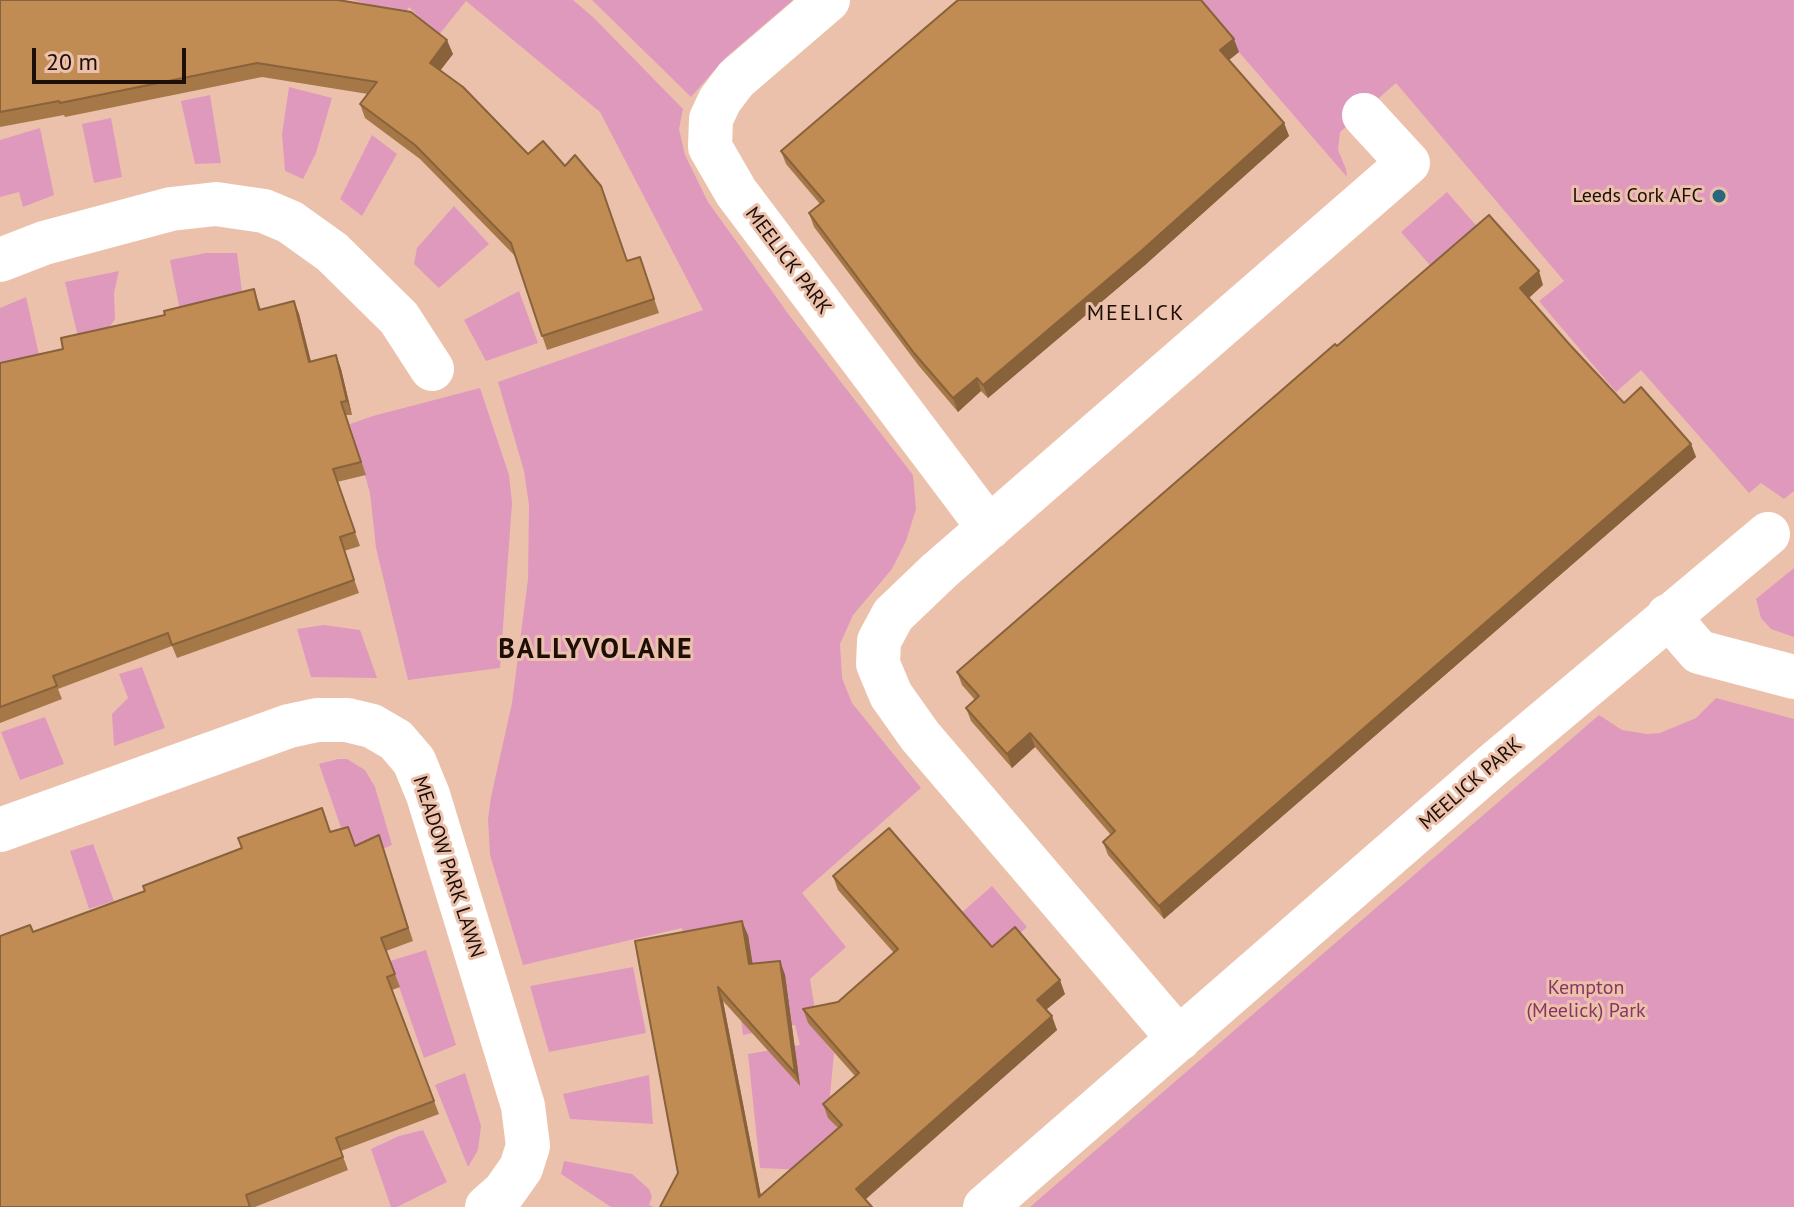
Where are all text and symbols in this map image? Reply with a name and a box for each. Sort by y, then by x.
scale bar [36,32,190,82]
text: 20 m [46,46,98,77]
place label: Leeds Cork AFC [1573,184,1703,208]
marker: Leeds Cork AFC [1710,187,1728,205]
street label: MEELICK PARK [740,203,836,319]
district label: MEELICK [1087,301,1185,327]
district label: BALLYVOLANE [498,633,694,667]
street label: MEELICK PARK [1415,733,1527,835]
street label: MEADOW PARK LAWN [407,773,489,961]
park label: Kempton (Meelick) Park [1526,976,1646,1023]

